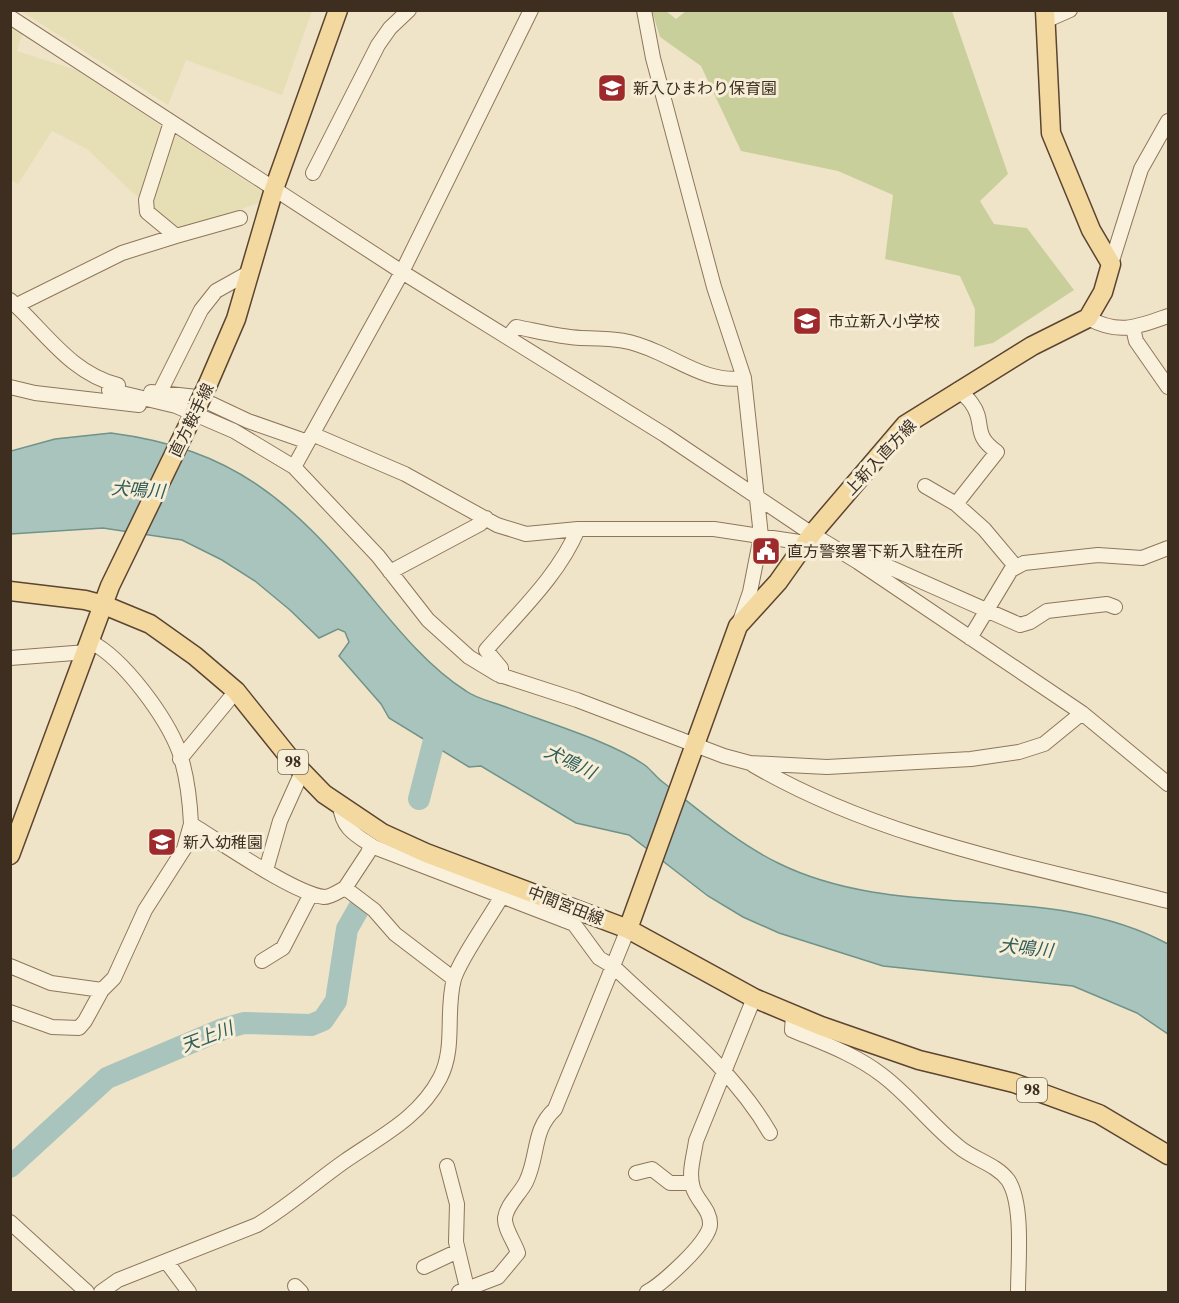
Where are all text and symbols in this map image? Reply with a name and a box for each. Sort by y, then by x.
school or university icon: 新入ひまわり保育園 [596,72,628,104]
place label: 新入ひまわり保育園 [633,77,777,99]
school or university icon: 市立新入小学校 [791,305,823,337]
place label: 市立新入小学校 [828,310,940,332]
street label: 直方鞍手線 [164,379,218,461]
street label: 上新入直方線 [839,414,921,500]
water label: 犬鳴川 [110,475,168,504]
public building icon: 直方警察署下新入駐在所 [750,535,782,567]
place label: 直方警察署下新入駐在所 [787,540,963,562]
water label: 犬鳴川 [540,738,602,785]
road number: 98 [278,750,308,774]
school or university icon: 新入幼稚園 [146,826,178,858]
place label: 新入幼稚園 [183,831,263,853]
street label: 中間宮田線 [525,880,607,930]
water label: 犬鳴川 [998,932,1056,963]
water label: 天上川 [177,1014,238,1058]
road number: 98 [1017,1078,1047,1102]

